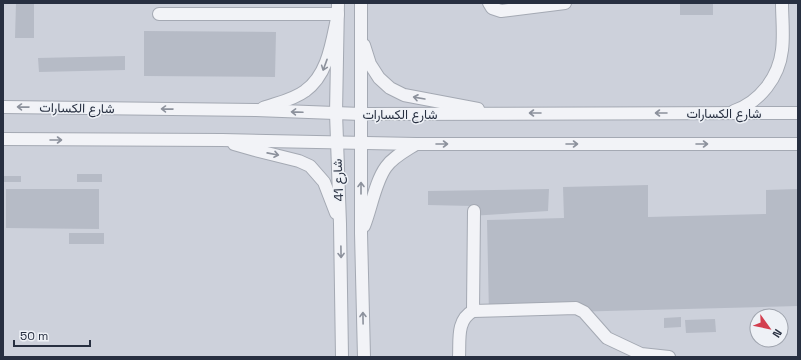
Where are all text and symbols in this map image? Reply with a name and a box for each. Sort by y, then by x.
one-way arrow [320,59,328,71]
one-way arrow [413,93,426,101]
street label: شارع الكسارات [39,99,115,118]
one-way arrow [17,103,30,111]
one-way arrow [161,105,174,113]
street label: شارع الكسارات [686,105,762,123]
street label: شارع الكسارات [362,106,438,124]
one-way arrow [291,108,304,116]
one-way arrow [529,109,542,117]
one-way arrow [655,109,668,117]
one-way arrow [49,136,62,144]
one-way arrow [435,140,448,148]
one-way arrow [565,140,578,148]
one-way arrow [695,140,708,148]
one-way arrow [266,150,279,158]
street label: شارع 41 [329,158,348,202]
one-way arrow [357,182,365,195]
one-way arrow [337,245,344,258]
north arrow [749,308,789,348]
one-way arrow [359,312,367,325]
scale bar [14,322,90,348]
text: N [770,327,785,340]
text: 50 m [20,328,48,344]

